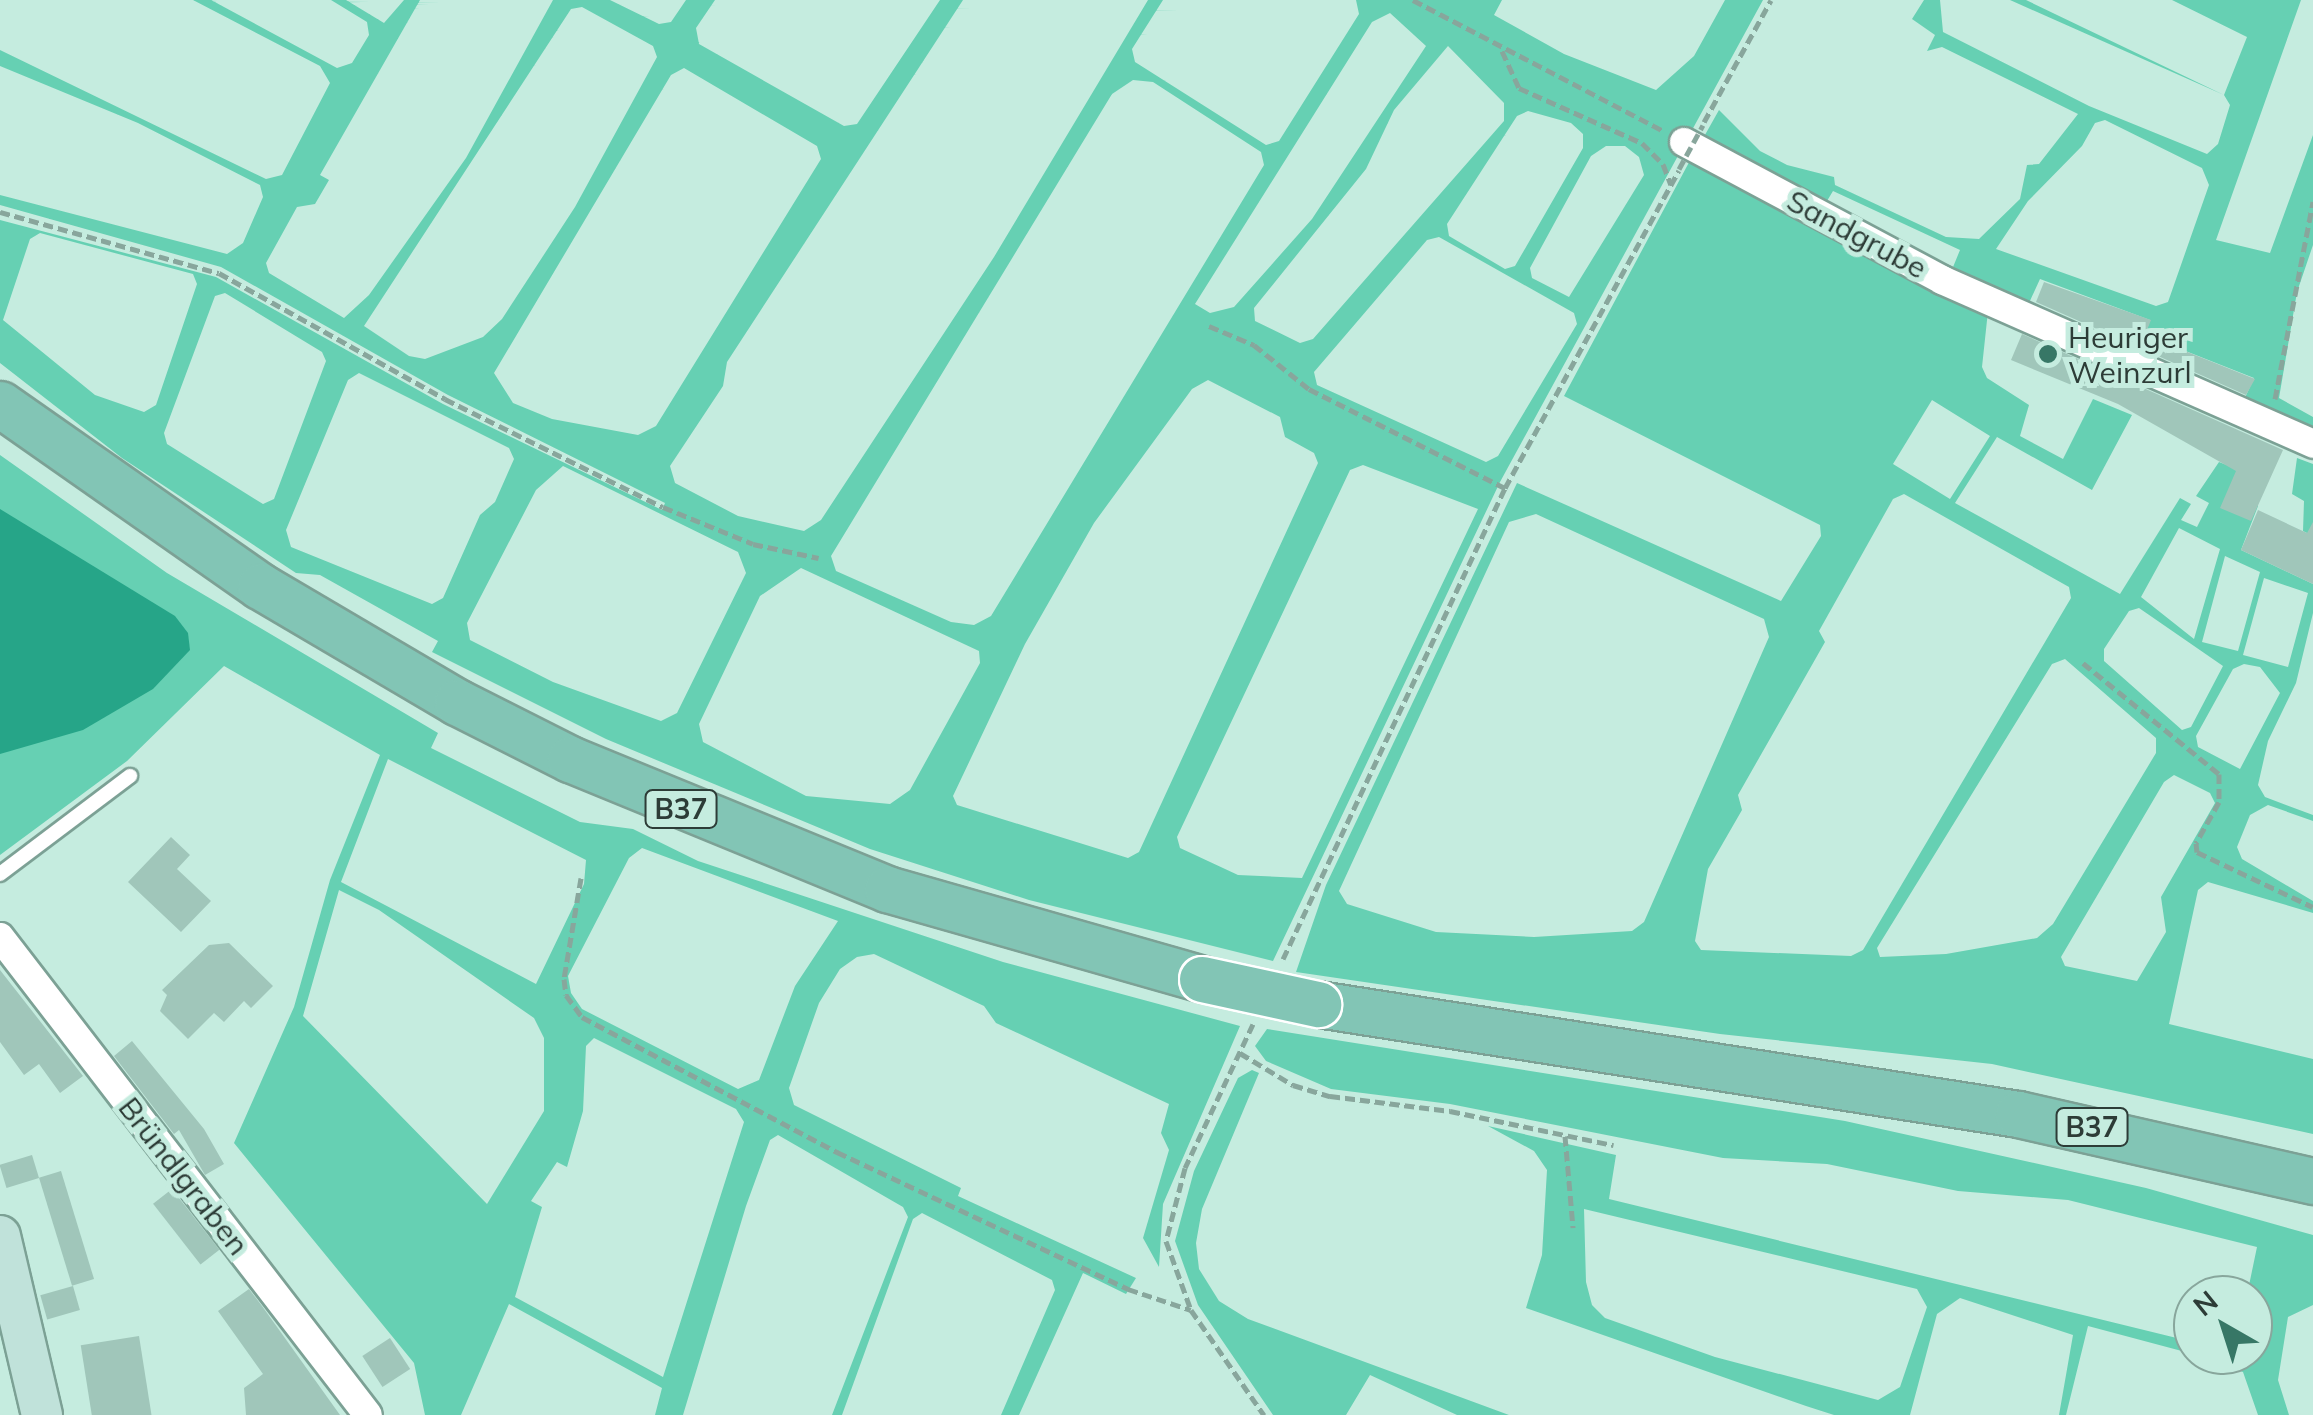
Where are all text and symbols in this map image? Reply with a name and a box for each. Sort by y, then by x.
street label: Sandgrube [1781,182,1933,286]
place label: Heuriger Weinzurl [2068,319,2192,390]
marker: Heuriger Weinzurl [2037,343,2059,365]
road number: B37 [644,786,718,832]
street label: Bründlgraben [111,1090,257,1262]
road number: B37 [2054,1104,2130,1150]
north arrow [2173,1275,2273,1375]
text: N [2186,1283,2224,1323]

